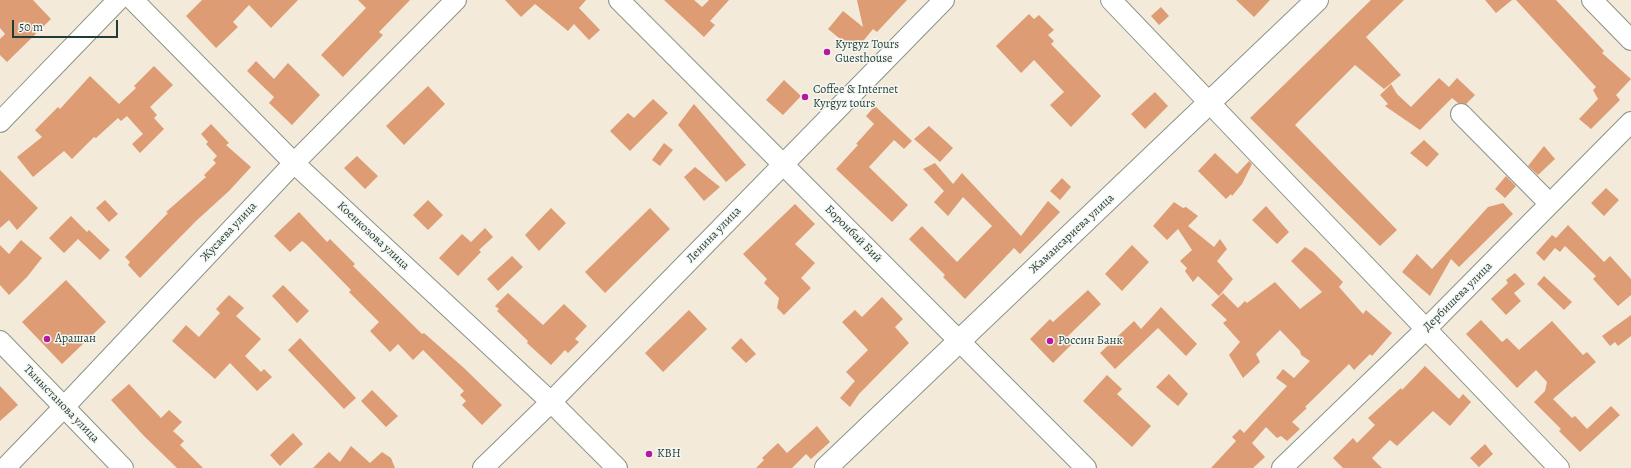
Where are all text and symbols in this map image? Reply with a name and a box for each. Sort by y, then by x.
scale bar [14,12,120,38]
text: 50 m [19,19,43,35]
place label: Kyrgyz Tours Guesthouse [835,38,899,66]
marker: Kyrgyz Tours Guesthouse [822,47,832,57]
place label: Coffee & Internet Kyrgyz tours [813,83,898,111]
marker: Coffee & Internet Kyrgyz tours [800,92,810,102]
street label: Жамансариева улица [1027,191,1117,277]
street label: Жусаева улица [198,199,260,265]
street label: Коенкозова улица [334,199,412,273]
street label: Боронбай Бий [821,202,885,266]
street label: Ленина улица [684,204,744,266]
street label: Дербишева улица [1420,259,1496,335]
place label: Арашан [55,332,96,346]
marker: Арашан [42,334,52,344]
place label: Россин Банк [1058,334,1123,348]
marker: Россин Банк [1045,336,1055,346]
street label: Тыныстанова улица [20,362,102,446]
place label: KBH [657,447,681,461]
marker: KBH [644,449,654,459]

